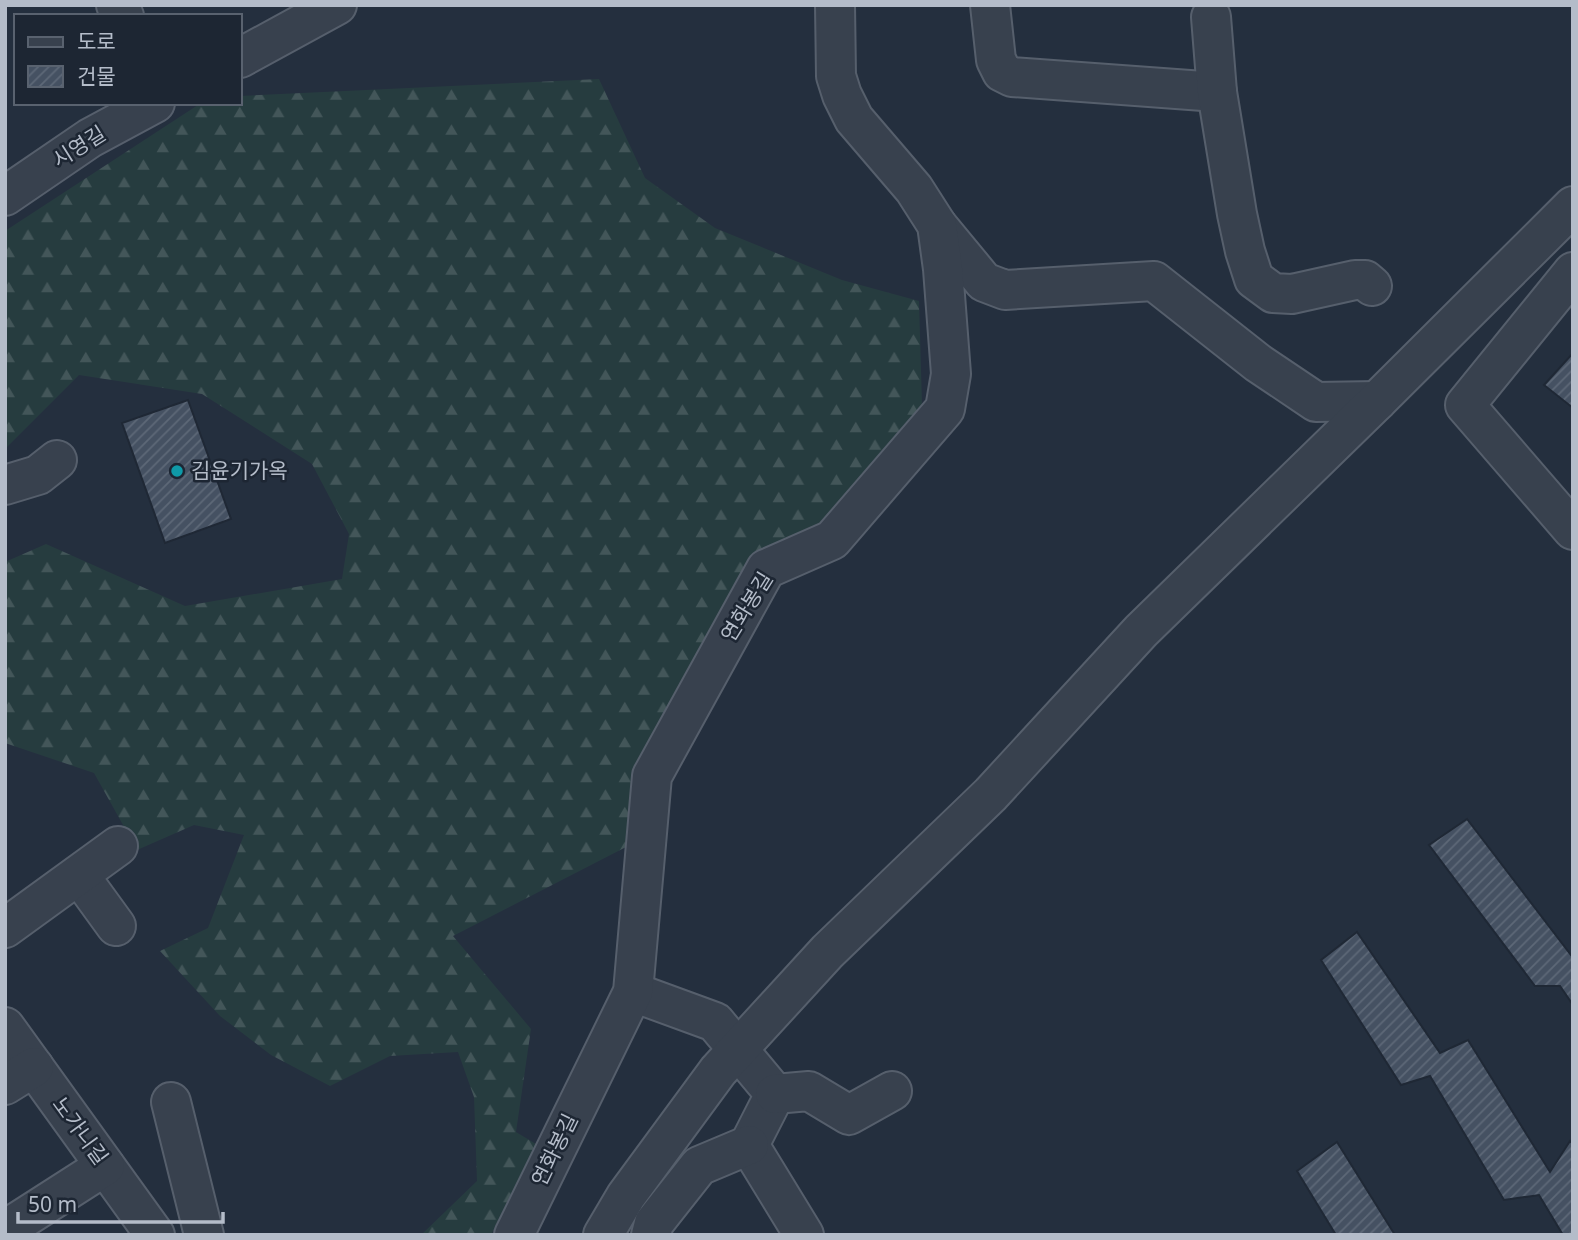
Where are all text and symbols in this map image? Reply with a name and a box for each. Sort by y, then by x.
legend [14,14,242,105]
text: 도로 [77,27,116,55]
text: 건물 [77,62,116,90]
street label: 시영길 [46,119,110,173]
place label: 김윤기가옥 [191,456,288,484]
marker: 김윤기가옥 [169,463,185,479]
street label: 연화봉길 [714,566,779,647]
street label: 노가니길 [47,1091,115,1170]
street label: 연화봉길 [525,1109,584,1190]
scale bar [18,1180,222,1224]
text: 50 m [28,1190,77,1218]

